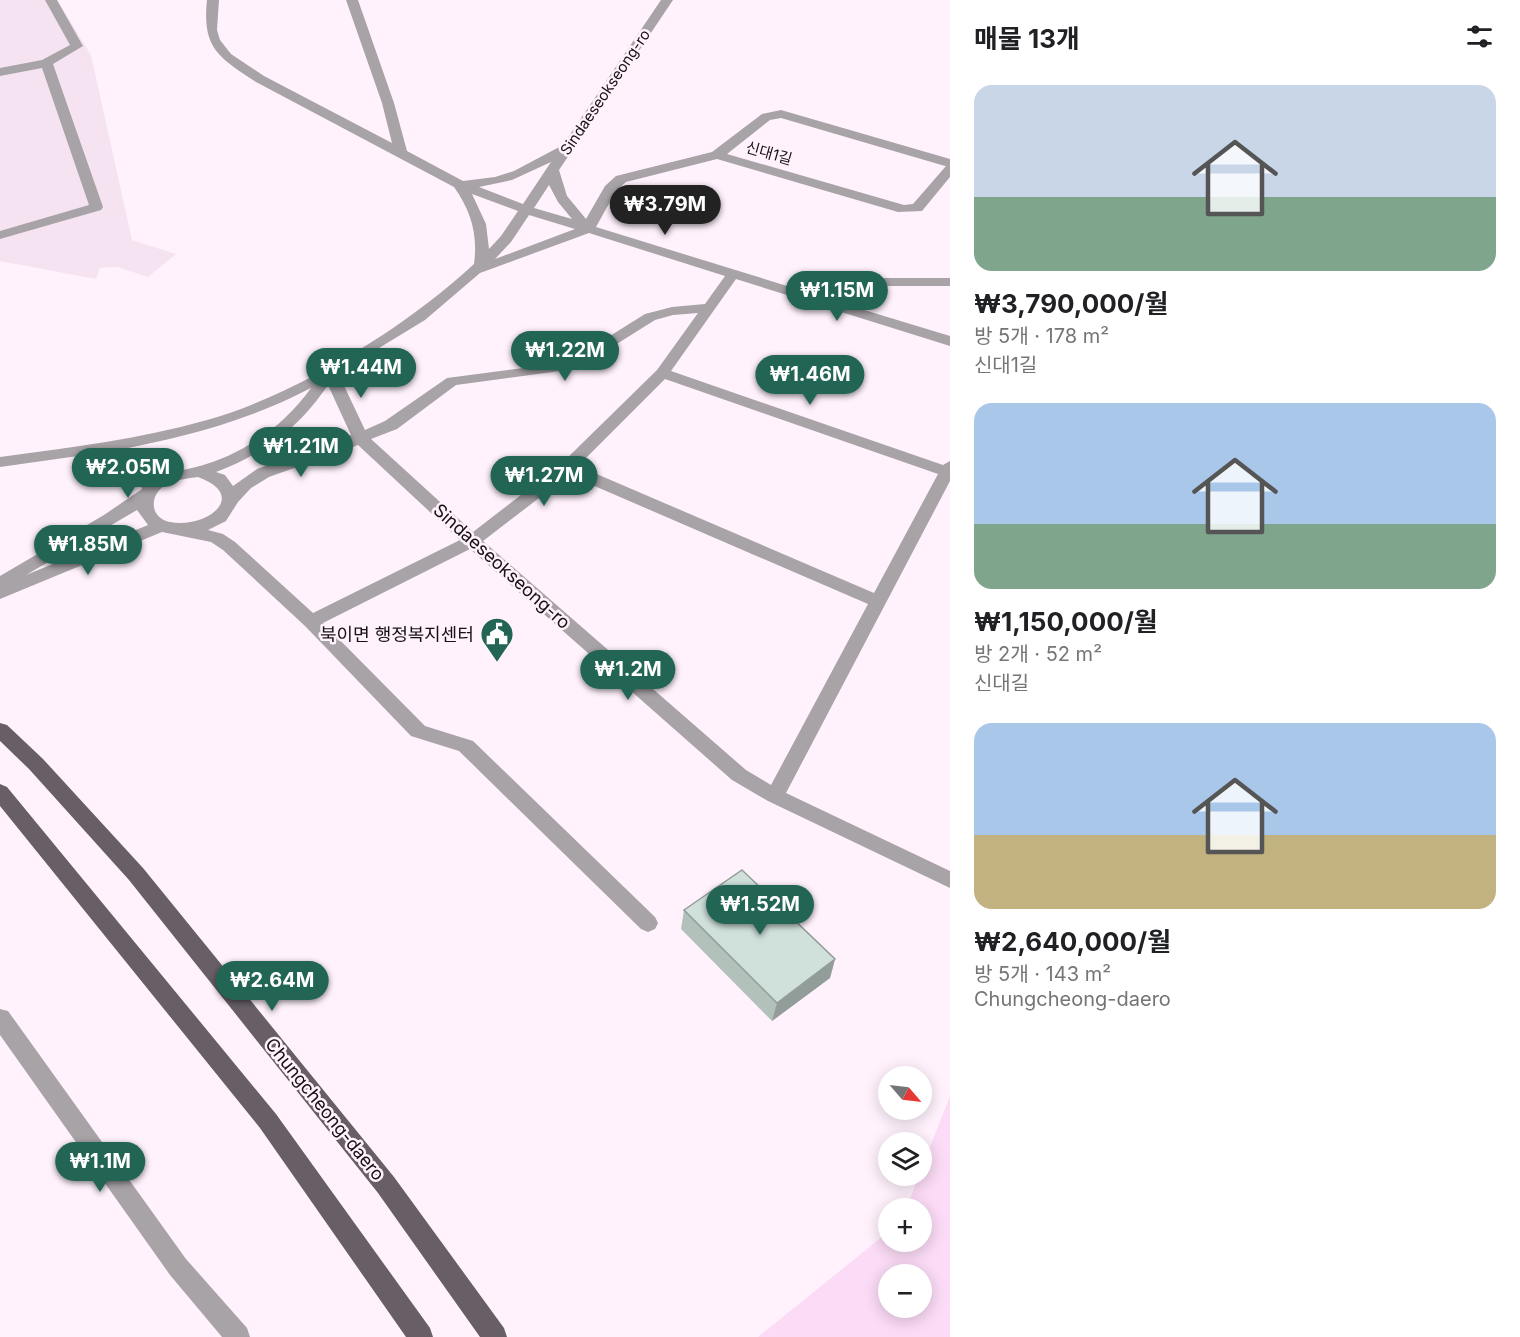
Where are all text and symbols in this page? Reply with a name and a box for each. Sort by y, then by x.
icon: filters [1463,20,1496,53]
text: 매물 13개 [974,23,1080,54]
street label: Sindaeseokseong-ro [556,26,654,158]
icon: home [1181,124,1289,232]
street label: 신대1길 [744,137,794,169]
pin: ₩3.79M [616,185,714,236]
text: ₩3.79M [624,192,706,216]
pin: ₩1.15M [788,271,886,322]
text: ₩1.15M [800,278,874,302]
text: ₩3,790,000/월 [974,288,1168,319]
text: 방 5개 · 178 m² [974,324,1109,348]
pin: ₩1.22M [516,331,614,382]
text: ₩1.22M [525,338,605,362]
pin: ₩1.44M [312,348,410,399]
text: 신대1길 [974,353,1037,377]
text: ₩1.44M [320,355,402,379]
pin: ₩1.46M [761,355,859,406]
text: ₩1.46M [769,362,851,386]
pin: ₩1.21M [252,427,350,478]
text: ₩1.21M [263,434,339,458]
icon: home [1181,442,1289,550]
pin: ₩2.05M [79,448,177,499]
text: ₩2.05M [86,455,170,479]
pin: ₩1.27M [495,456,593,507]
text: ₩1.27M [505,463,583,487]
street label: Sindaeseokseong-ro [429,499,575,633]
pin: ₩1.85M [39,525,137,576]
text: ₩1.85M [48,532,128,556]
text: ₩1,150,000/월 [974,606,1158,637]
public building icon: 북이면 행정복지센터 [479,616,515,663]
place label: 북이면 행정복지센터 [320,624,474,645]
text: 방 2개 · 52 m² [974,642,1102,666]
pin: ₩1.2M [586,650,670,701]
text: ₩1.2M [594,657,662,681]
text: 신대길 [974,671,1029,695]
icon: home [1181,762,1289,870]
pin: ₩1.52M [711,885,809,936]
text: ₩1.52M [720,892,800,916]
text: ₩2,640,000/월 [974,926,1171,957]
pin: ₩2.64M [223,961,321,1012]
text: 방 5개 · 143 m² [974,962,1111,986]
text: ₩2.64M [230,968,314,992]
text: Chungcheong-daero [974,987,1171,1011]
street label: Chungcheong-daero [261,1034,389,1184]
north arrow [878,1066,932,1120]
map controls [878,1066,932,1318]
button: layers [878,1132,932,1186]
pin: ₩1.1M [58,1142,142,1193]
text: ₩1.1M [69,1149,131,1173]
button: + [878,1198,932,1252]
button: − [878,1264,932,1318]

